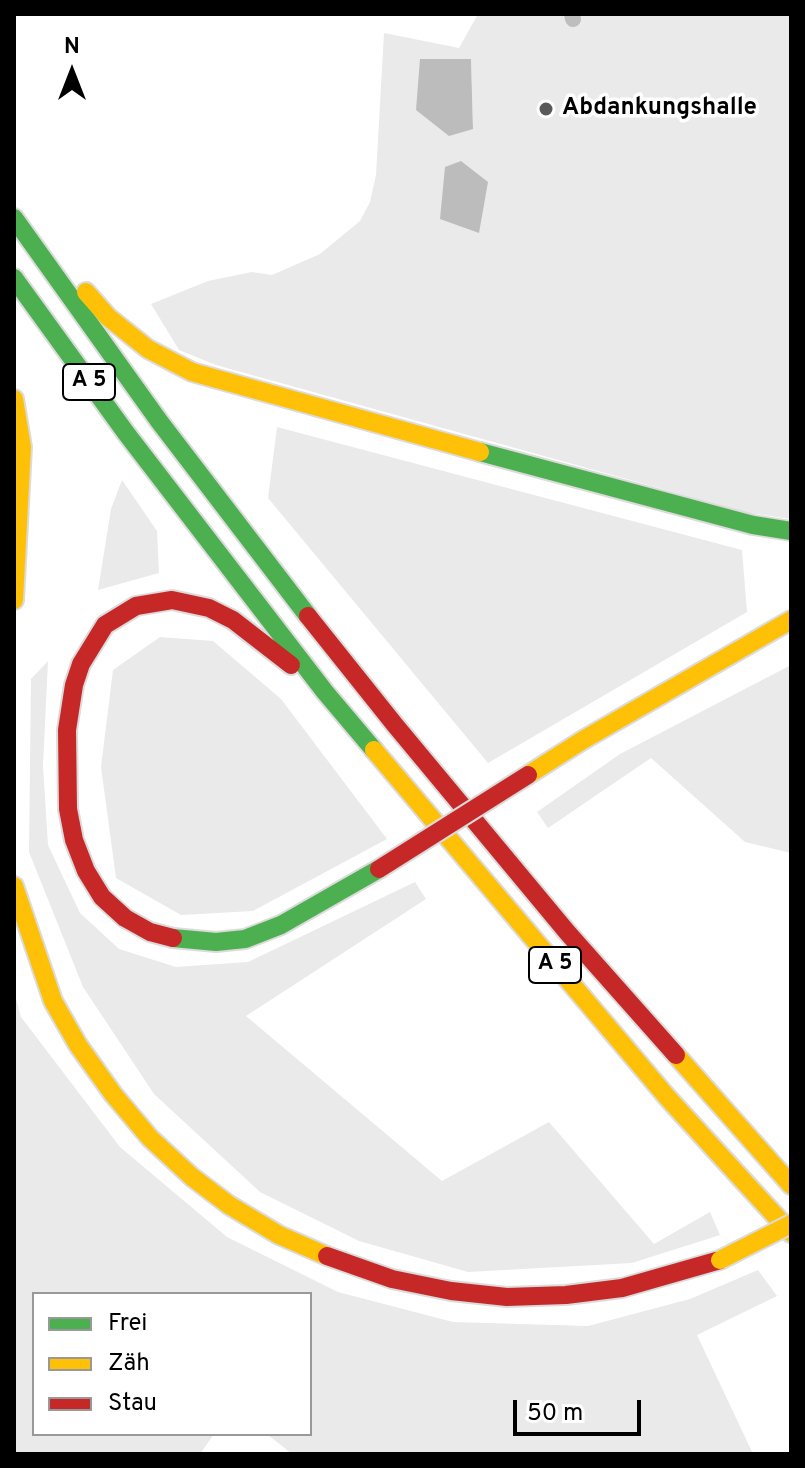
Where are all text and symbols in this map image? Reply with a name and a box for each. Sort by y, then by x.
north arrow [32,32,112,112]
text: N [64,34,80,61]
place label: Abdankungshalle [562,95,757,123]
marker: Abdankungshalle [537,100,555,118]
road number: A 5 [63,364,115,400]
road number: A 5 [529,947,581,983]
legend [32,1292,312,1436]
text: Frei [108,1309,147,1339]
text: Zäh [108,1349,150,1379]
scale bar [517,1384,645,1434]
text: Stau [108,1389,157,1419]
text: 50 m [527,1399,583,1429]

